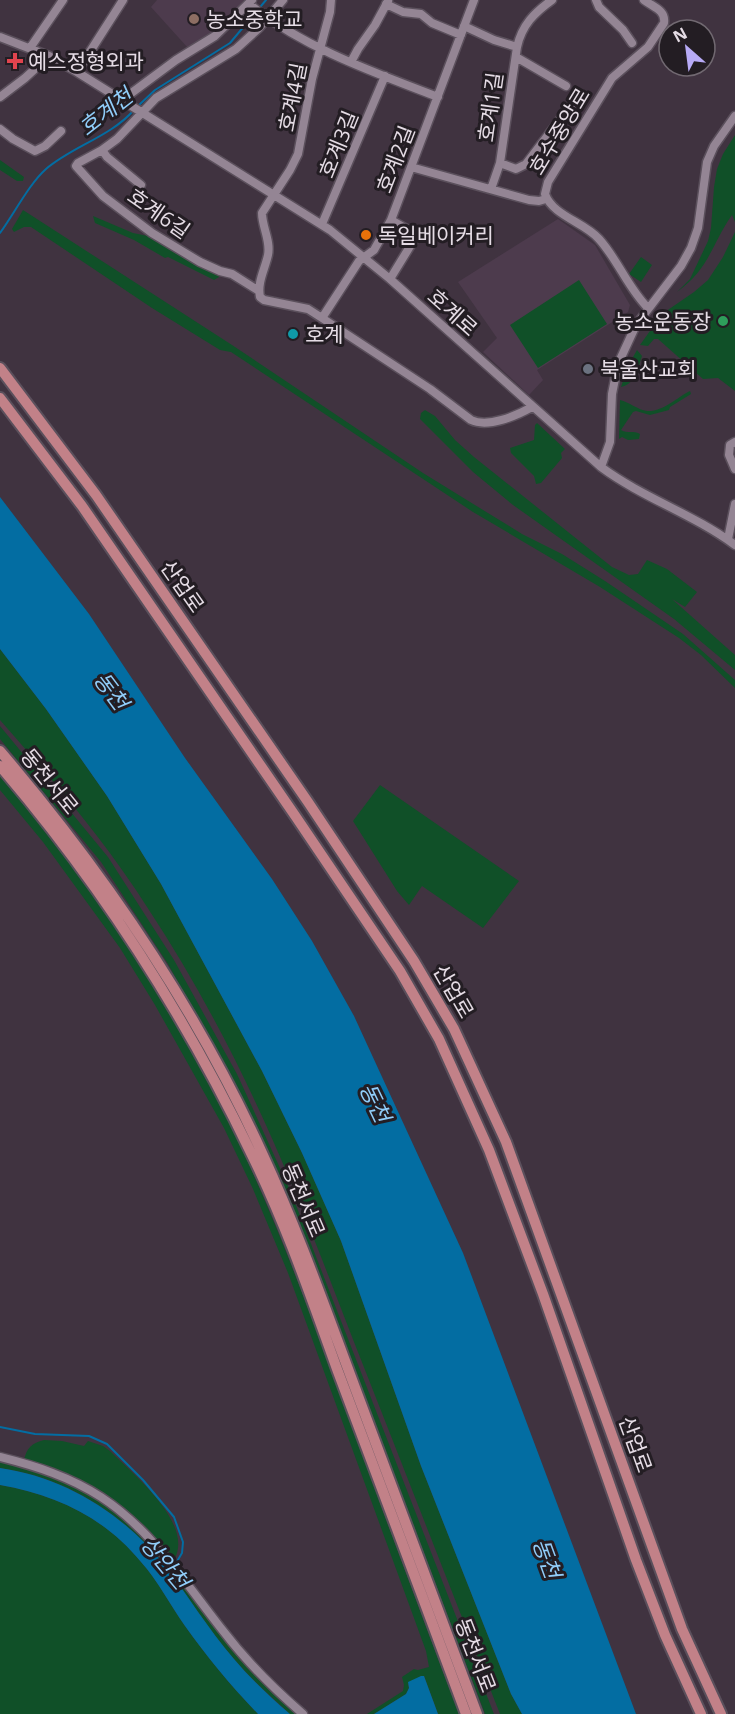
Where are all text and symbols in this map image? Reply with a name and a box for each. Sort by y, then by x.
place label: 농소중학교 [206,5,303,33]
marker: 농소중학교 [187,12,201,26]
north arrow [657,18,717,78]
text: N [669,22,691,48]
place label: 예스정형외과 [28,47,144,75]
marker: 예스정형외과 [6,52,24,70]
street label: 호계4길 [272,60,312,134]
street label: 호계1길 [471,70,509,144]
water label: 호계천 [72,79,140,142]
street label: 호수중앙로 [522,82,596,180]
street label: 호계3길 [312,106,364,182]
street label: 호계2길 [369,121,421,197]
street label: 호계6길 [122,181,196,245]
place label: 독일베이커리 [378,221,494,249]
marker: 독일베이커리 [359,228,373,242]
street label: 호계로 [422,282,484,342]
place label: 농소운동장 [614,307,711,335]
marker: 농소운동장 [716,314,730,328]
place label: 호계 [305,320,344,348]
marker: 호계 [286,327,300,341]
place label: 북울산교회 [600,355,697,383]
marker: 북울산교회 [581,362,595,376]
street label: 산업로 [155,554,211,618]
water label: 동천 [88,665,138,717]
street label: 동천서로 [15,742,85,820]
street label: 산업로 [427,959,481,1023]
water label: 동천 [354,1077,400,1129]
street label: 동천서로 [276,1159,332,1241]
street label: 산업로 [613,1412,659,1476]
water label: 상안천 [135,1529,199,1597]
water label: 동천 [527,1534,570,1585]
street label: 동천서로 [449,1614,503,1696]

